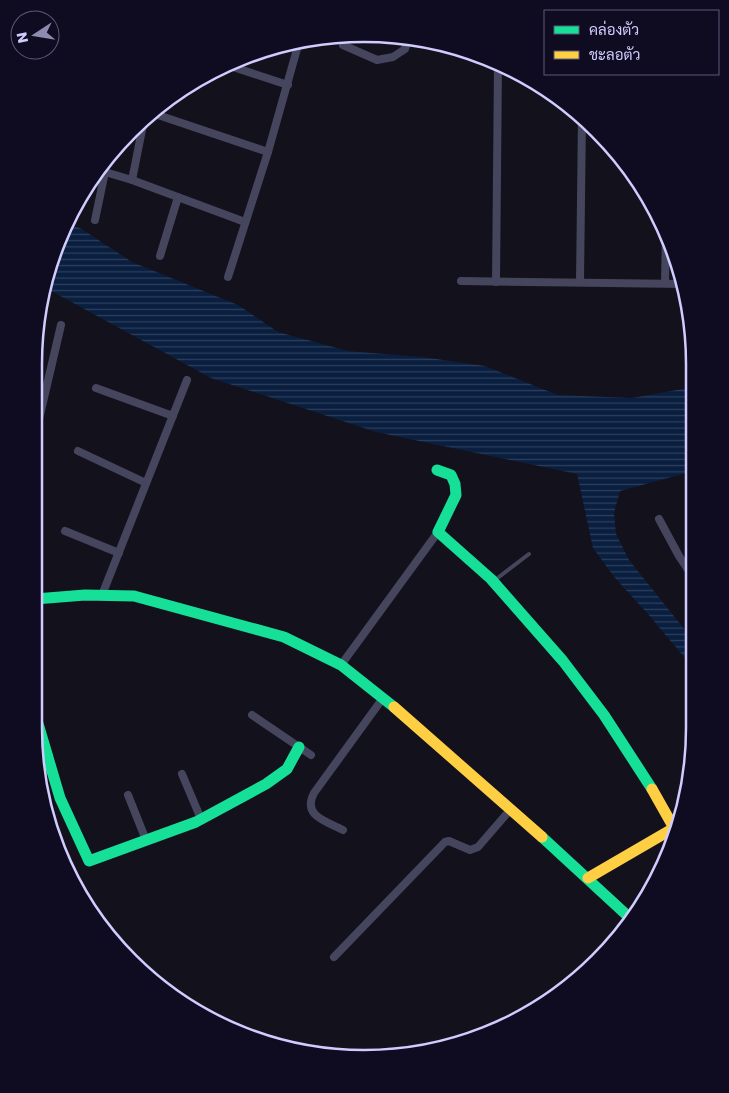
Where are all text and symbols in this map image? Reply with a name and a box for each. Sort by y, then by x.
north arrow [10,10,60,60]
legend [544,10,719,75]
text: คล่องตัว [589,19,639,40]
text: N [11,30,33,45]
text: ชะลอตัว [589,44,640,65]

